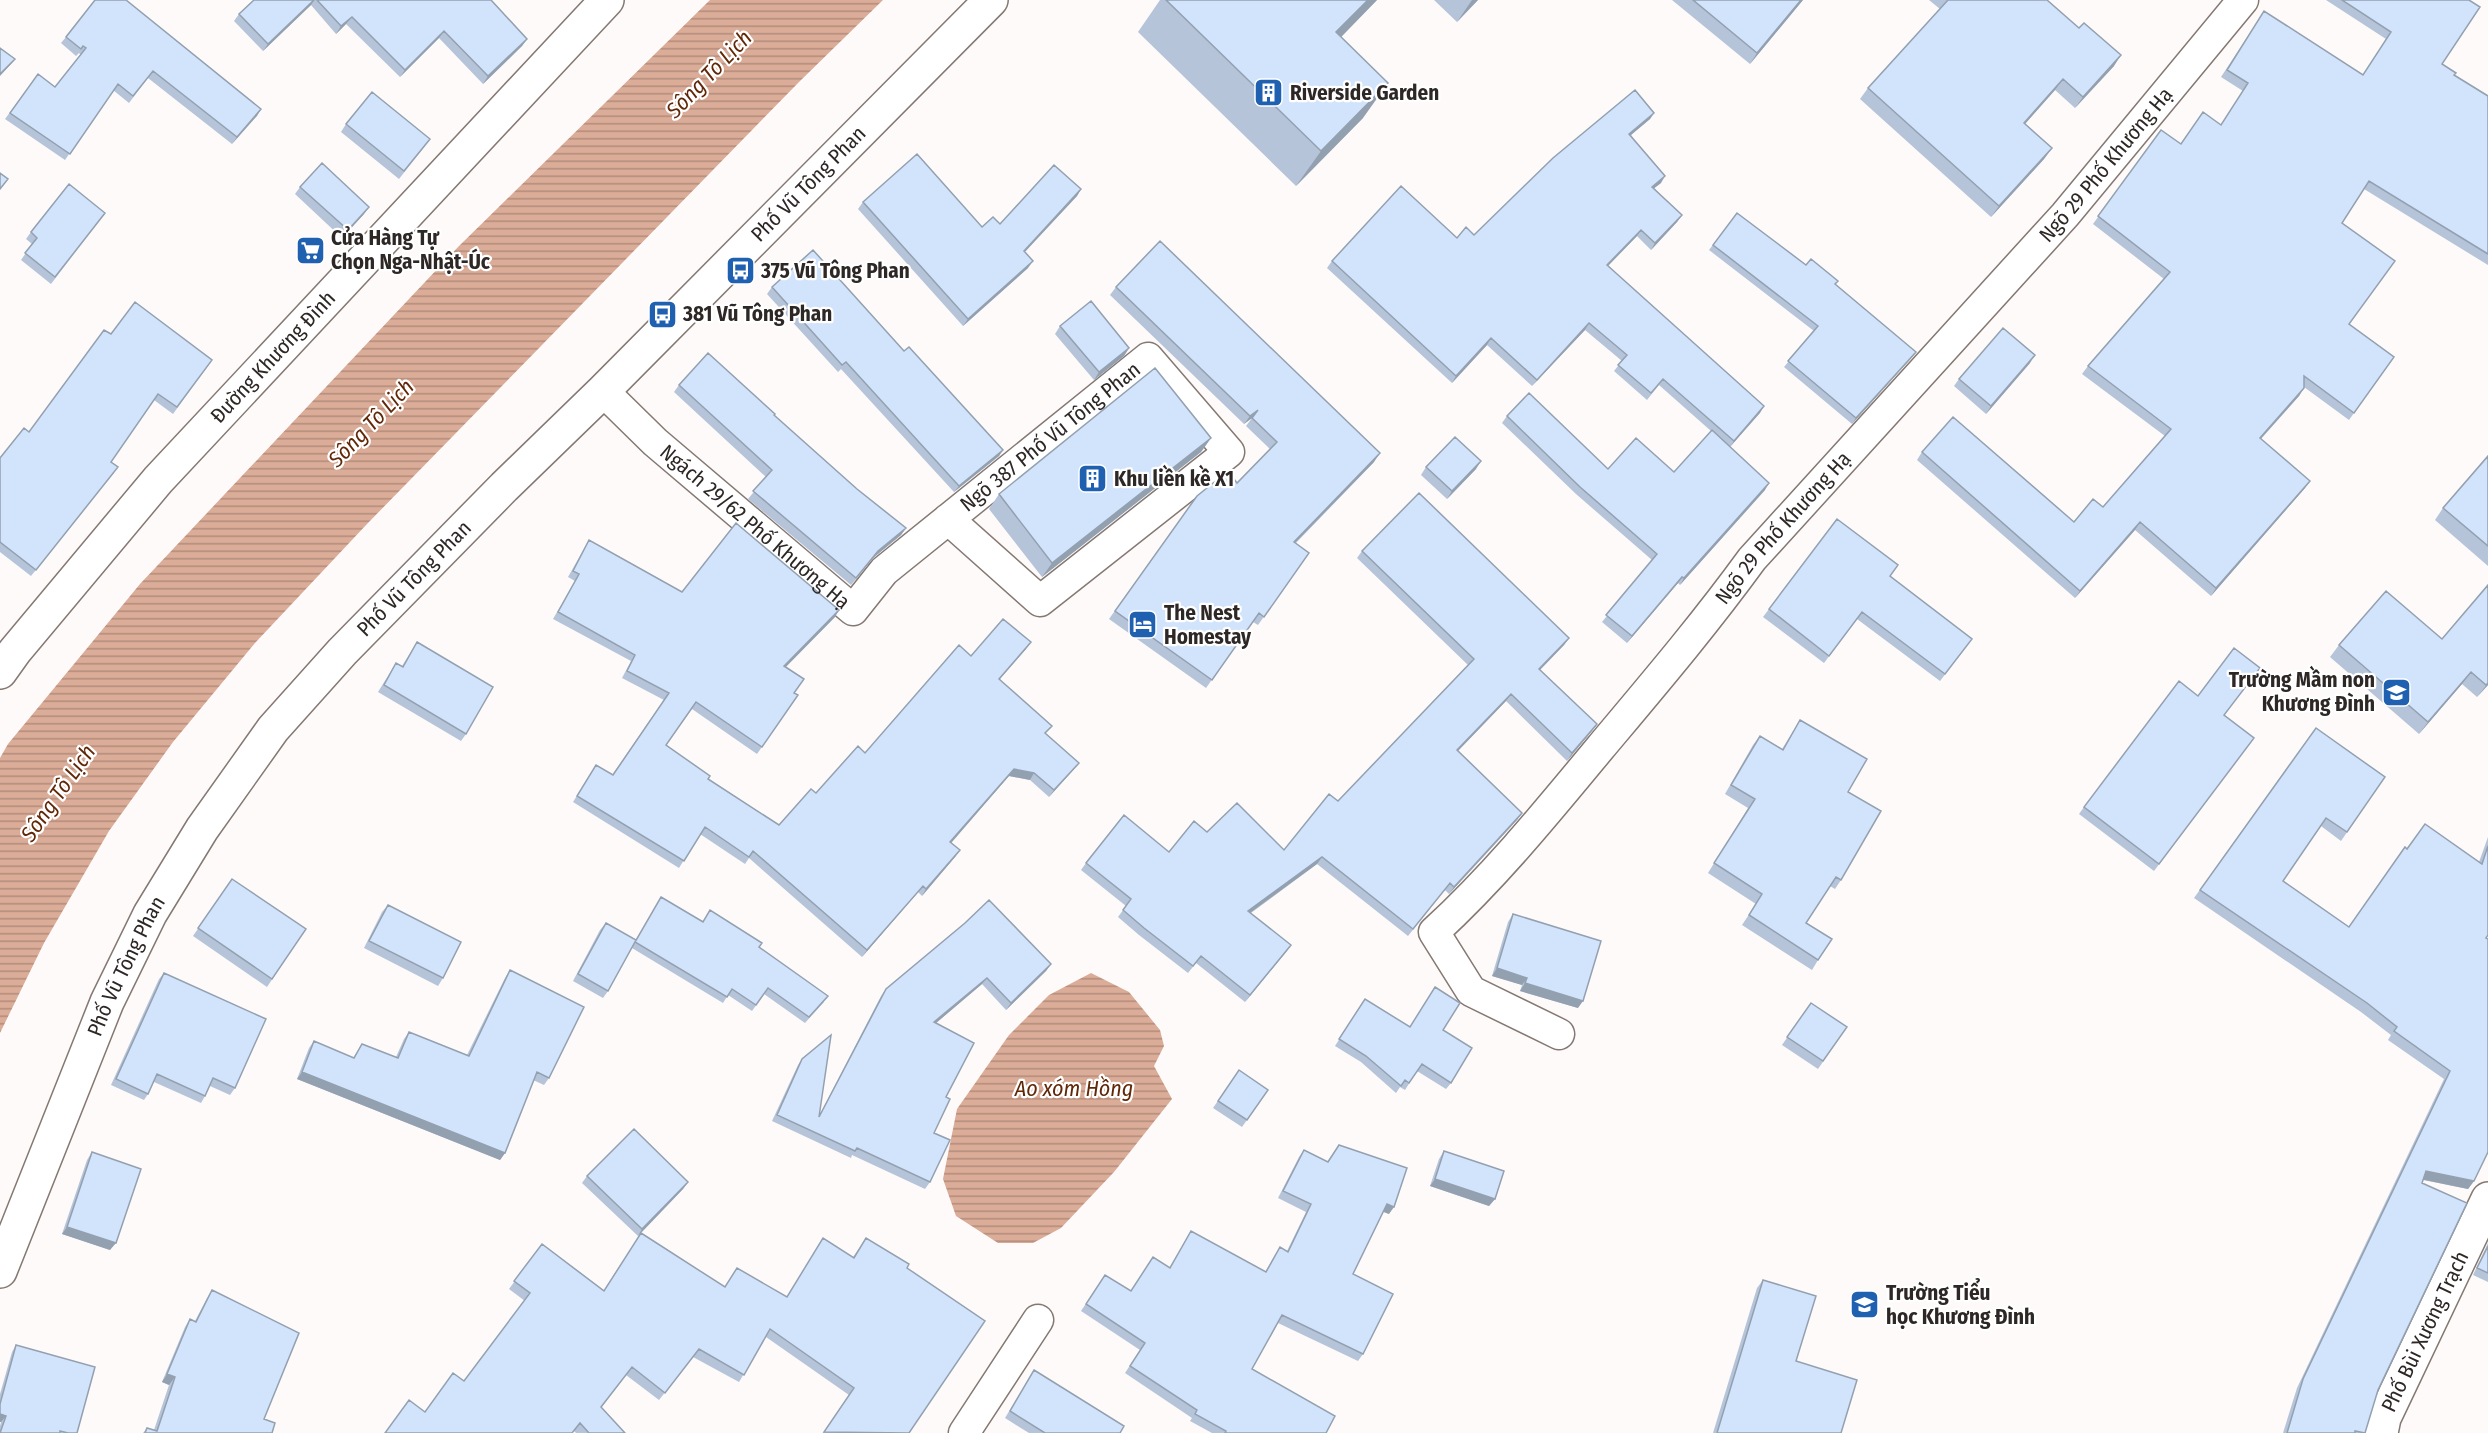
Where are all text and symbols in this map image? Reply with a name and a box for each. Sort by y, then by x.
water label: Sông Tô Lịch [660,24,758,124]
building icon: Riverside Garden [1253,77,1285,109]
place label: Riverside Garden [1290,80,1439,106]
street label: Ngõ 29 Phố Khương Hạ [2034,82,2178,248]
street label: Phố Vũ Tông Phan [746,121,871,247]
place label: Cửa Hàng Tự Chọn Nga-Nhật-Úc [331,225,491,275]
supermarket icon: Cửa Hàng Tự Chọn Nga-Nhật-Úc [294,234,326,266]
bus stop icon: 375 Vũ Tông Phan [724,255,756,287]
place label: 375 Vũ Tông Phan [760,258,910,284]
street label: Đường Khương Đình [205,286,341,429]
bus stop icon: 381 Vũ Tông Phan [646,298,678,330]
place label: 381 Vũ Tông Phan [682,301,832,327]
street label: Ngõ 387 Phố Vũ Tông Phan [955,356,1146,517]
water label: Sông Tô Lịch [322,373,420,473]
street label: Ngách 29/62 Phố Khương Hạ [655,439,855,615]
street label: Ngõ 29 Phố Khương Hạ [1710,446,1856,609]
building icon: Khu liền kề X1 [1077,463,1109,495]
place label: Khu liền kề X1 [1114,464,1234,492]
street label: Phố Vũ Tông Phan [351,515,477,642]
place label: The Nest Homestay [1164,600,1252,650]
hotel icon: The Nest Homestay [1127,609,1159,641]
place label: Trường Mầm non Khương Đình [2229,665,2375,717]
school or university icon: Trường Mầm non Khương Đình [2380,676,2412,708]
water label: Sông Tô Lịch [14,739,101,847]
street label: Phố Vũ Tông Phan [82,891,171,1040]
water label: Ao xóm Hồng [1014,1075,1133,1102]
street label: Phố Bùi Xương Trạch [2376,1247,2474,1416]
place label: Trường Tiểu học Khương Đình [1886,1278,2035,1330]
school or university icon: Trường Tiểu học Khương Đình [1849,1289,1881,1321]

